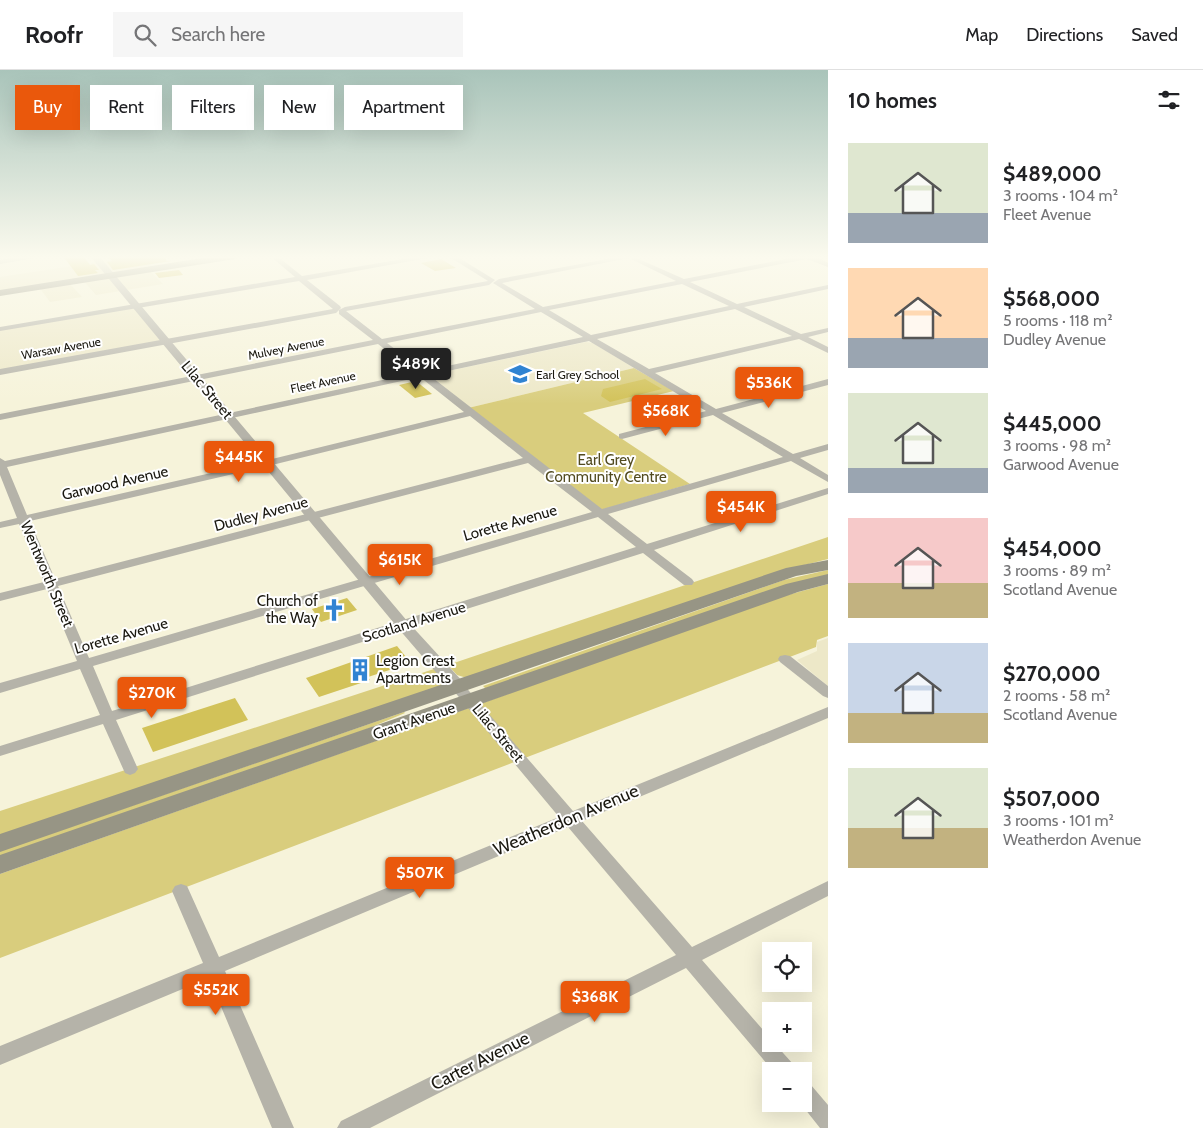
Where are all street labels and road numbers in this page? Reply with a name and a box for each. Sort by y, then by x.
street label: Mulvey Avenue [247,333,325,363]
street label: Warsaw Avenue [20,334,102,362]
street label: Lilac Street [178,357,236,423]
street label: Fleet Avenue [289,368,357,396]
street label: Garwood Avenue [60,462,170,504]
street label: Dudley Avenue [212,493,310,535]
street label: Lorette Avenue [461,501,559,545]
street label: Wentworth Street [17,518,77,630]
street label: Scotland Avenue [360,598,468,646]
street label: Lorette Avenue [72,614,170,658]
street label: Grant Avenue [370,698,458,744]
street label: Lilac Street [469,700,527,766]
street label: Weatherdon Avenue [490,779,642,861]
street label: Carter Avenue [427,1027,533,1095]

